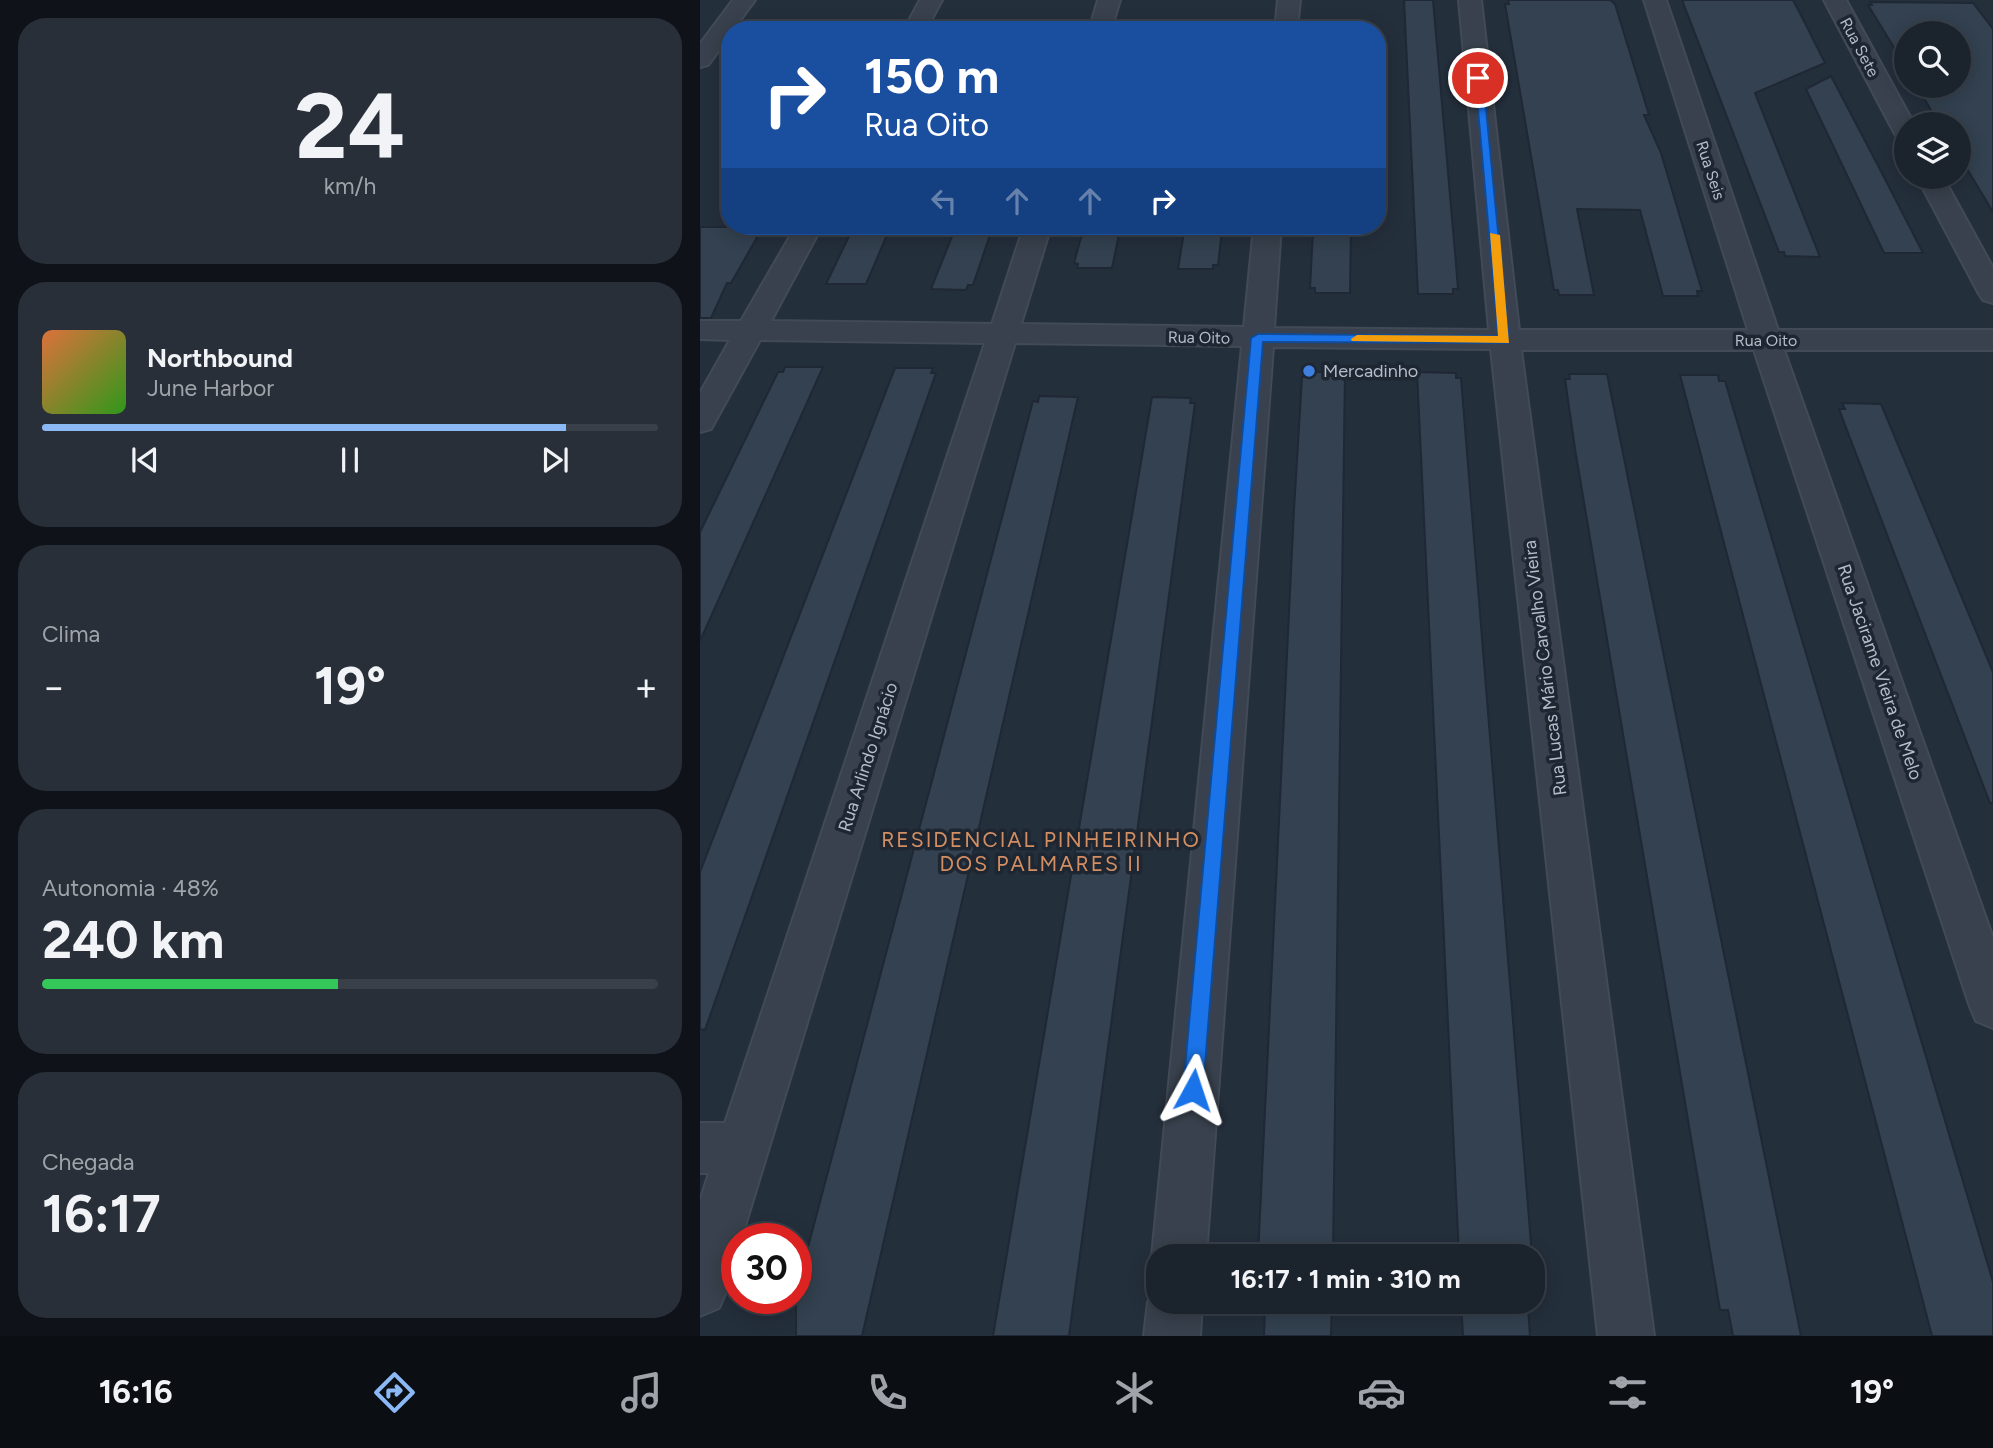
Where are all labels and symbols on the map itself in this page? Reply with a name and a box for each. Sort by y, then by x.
street label: Rua Sete [1836,14,1883,80]
pin [1448,48,1508,108]
street label: Rua Seis [1692,138,1729,202]
street label: Rua Oito [1168,327,1230,348]
street label: Rua Oito [1735,331,1797,350]
place label: Mercadinho [1323,360,1418,382]
marker: Mercadinho [1301,363,1317,379]
street label: Rua Lucas Mário Carvalho Vieira [1518,539,1572,797]
street label: Rua Jacirame Vieira de Melo [1833,561,1927,783]
street label: Rua Arlindo Ignácio [833,680,903,834]
district label: RESIDENCIAL PINHEIRINHO DOS PALMARES II [881,827,1201,876]
position arrow [1156,1053,1230,1127]
speed limit sign: 30 [721,1223,812,1314]

